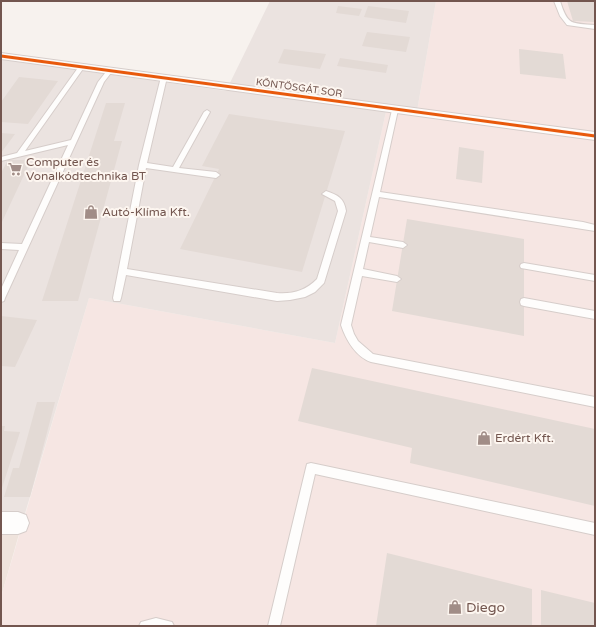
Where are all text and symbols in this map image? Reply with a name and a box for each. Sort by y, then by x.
street label: KÖNTÖSGÁT SOR [255,76,343,100]
place label: Computer és Vonalkódtechnika BT [26,155,147,183]
supermarket icon: Computer és Vonalkódtechnika BT [7,161,23,177]
shop icon: Autó-Klíma Kft. [83,204,99,220]
place label: Autó-Klíma Kft. [102,205,190,219]
shop icon: Erdért Kft. [476,430,492,446]
place label: Erdért Kft. [495,431,554,445]
shop icon: Diego [447,599,463,615]
place label: Diego [466,599,505,616]

